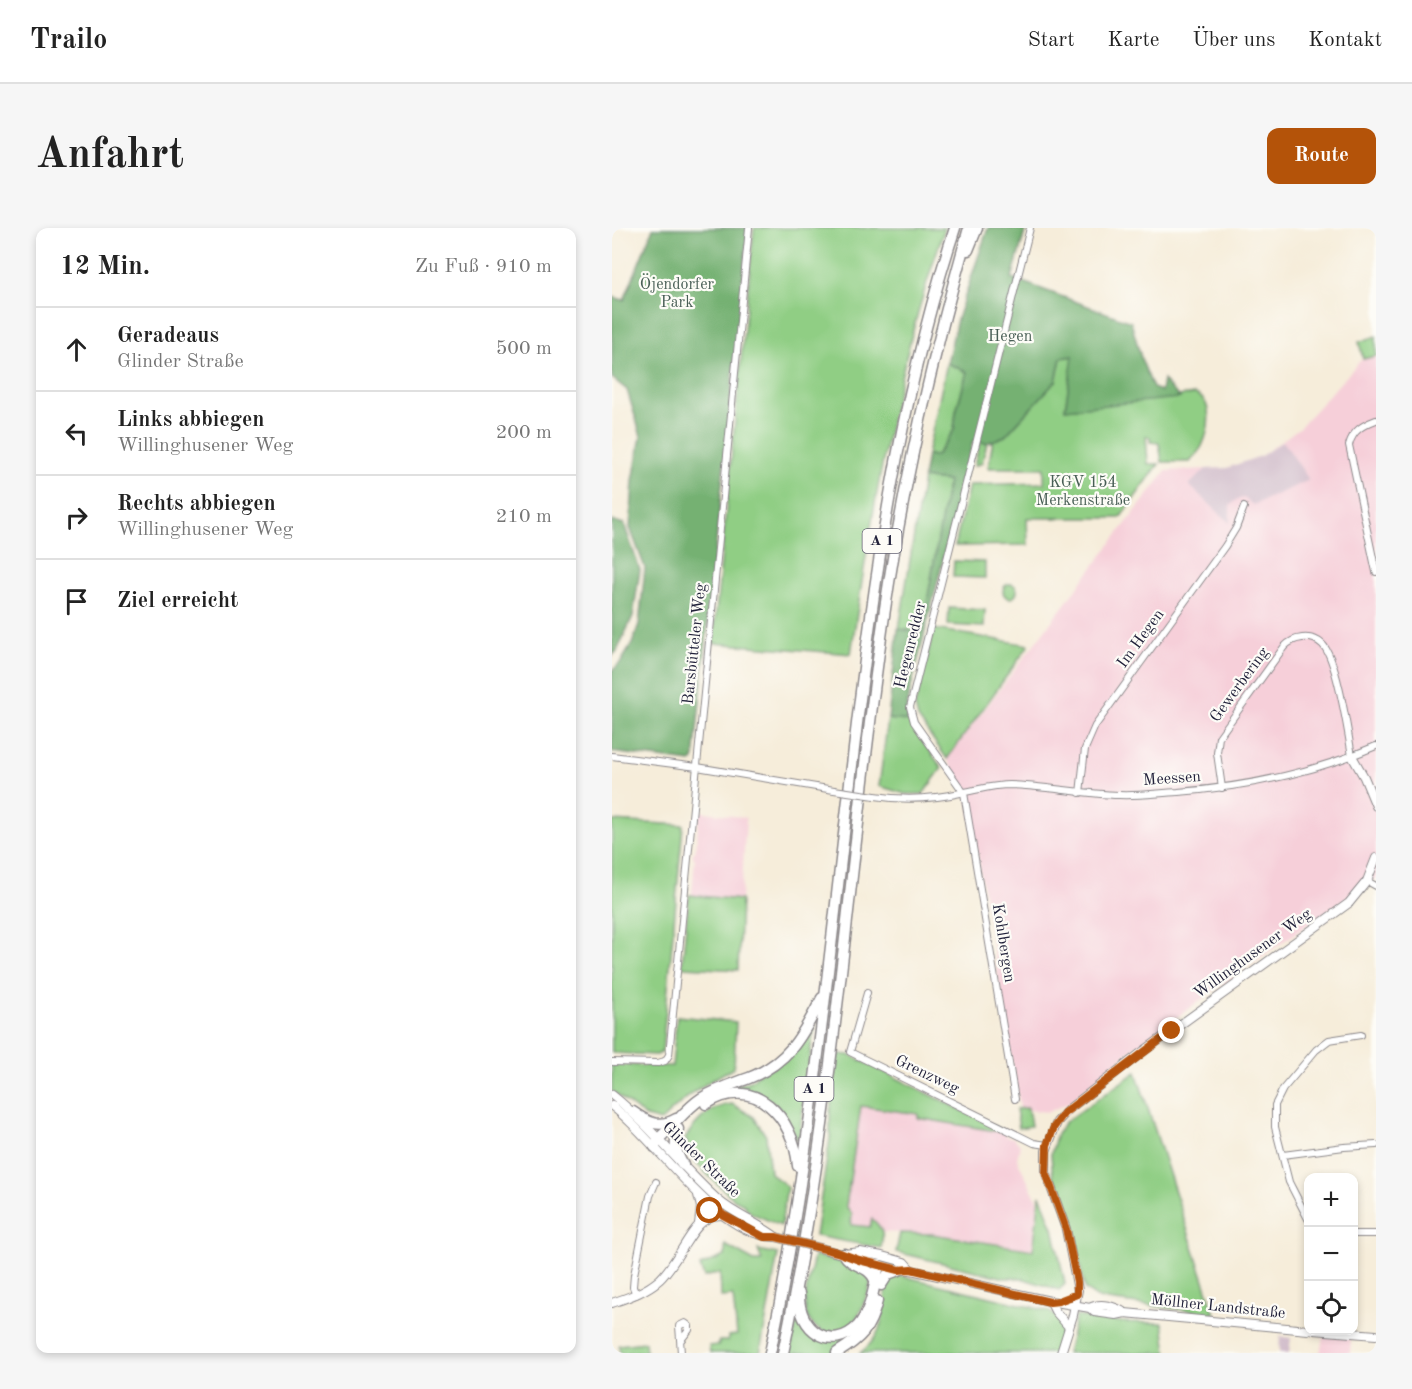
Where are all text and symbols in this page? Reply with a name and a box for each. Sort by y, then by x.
text: Trailo [30,27,107,55]
text: Start [1028,30,1075,51]
text: Karte [1108,30,1159,51]
text: Über uns [1192,30,1275,51]
text: Kontakt [1308,30,1382,51]
button: Route [1267,128,1376,184]
text: Anfahrt [36,135,184,177]
text: 12 Min. [60,254,150,280]
text: Zu Fuß · 910 m [415,257,552,277]
park label: Öjendorfer Park [640,273,715,311]
text: Geradeaus [117,325,219,347]
park label: Hegen [988,329,1033,345]
icon: ahead [60,333,93,366]
text: 500 m [496,339,552,359]
text: Glinder Straße [117,352,244,372]
text: Links abbiegen [117,409,265,431]
icon: left [60,417,93,450]
text: 200 m [496,423,552,443]
text: Willinghusener Weg [117,436,293,456]
park label: KGV 154 Merkenstraße [1036,475,1130,509]
text: Rechts abbiegen [117,493,276,515]
icon: right [60,501,93,534]
text: 210 m [496,507,552,527]
text: Willinghusener Weg [117,520,293,540]
road number: A 1 [862,529,902,553]
street label: Barsbütteler Weg [681,582,709,706]
icon: arrive [60,585,93,618]
text: Ziel erreicht [117,590,238,612]
street label: Hegenredder [892,599,930,690]
street label: Im Hegen [1115,606,1168,671]
street label: Gewerbering [1208,644,1273,725]
street label: Meessen [1142,769,1202,789]
street label: Kohlbergen [989,902,1017,984]
street label: Willinghusener Weg [1191,906,1315,1002]
route end [1158,1017,1184,1043]
street label: Grenzweg [893,1053,962,1097]
road number: A 1 [794,1077,834,1101]
street label: Glinder Straße [659,1119,743,1201]
map controls [1304,1173,1358,1335]
button: + [1304,1173,1358,1227]
route start [696,1197,722,1223]
button: − [1304,1227,1358,1281]
button: locate [1304,1281,1358,1335]
street label: Möllner Landstraße [1150,1292,1286,1322]

